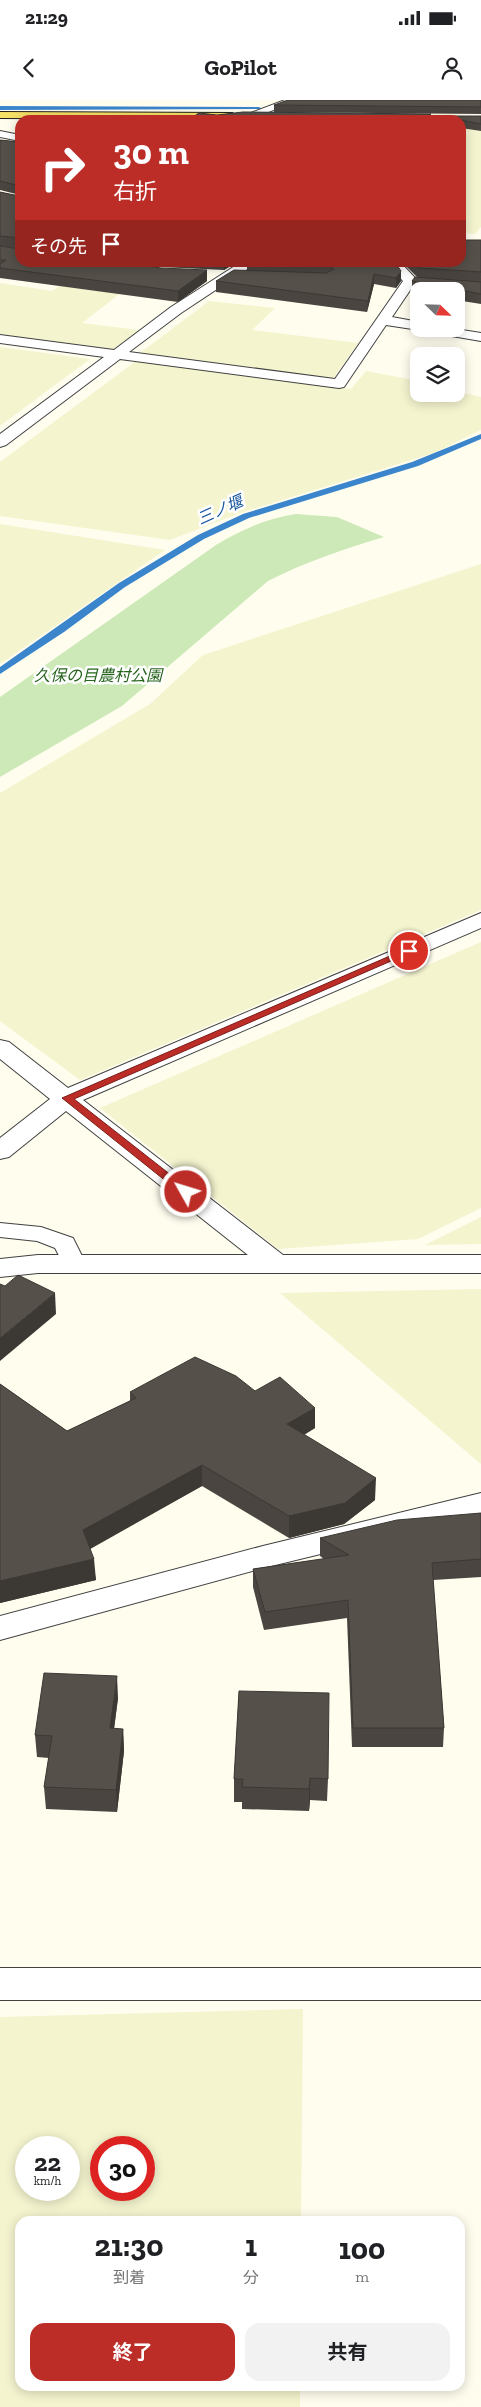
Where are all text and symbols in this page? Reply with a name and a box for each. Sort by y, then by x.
text: 21:29 [25,6,68,29]
icon: back [15,54,43,82]
text: GoPilot [204,54,277,81]
icon: person [438,54,466,82]
text: 30 m [113,131,189,173]
icon: right [30,135,95,200]
text: 右折 [113,178,157,205]
icon: arrive [97,230,125,258]
text: その先 [30,235,87,258]
north arrow [410,282,465,338]
map controls [410,282,465,402]
button: layers [410,347,465,402]
water label: 三ノ堰 [194,490,249,528]
park label: 久保の目農村公園 [34,666,164,685]
pin [388,930,430,972]
icon: arrive [395,937,423,965]
position arrow [159,1165,211,1217]
speed limit sign: 30 [90,2136,155,2201]
text: 22 [34,2147,61,2177]
text: km/h [34,2174,61,2188]
text: 21:30 [95,2228,164,2264]
text: 1 [245,2228,257,2264]
text: 100 [339,2231,385,2267]
text: m [355,2267,369,2286]
text: 到着 [113,2268,145,2287]
text: 分 [243,2268,259,2287]
button: 終了 [30,2323,235,2381]
button: 共有 [245,2323,450,2381]

